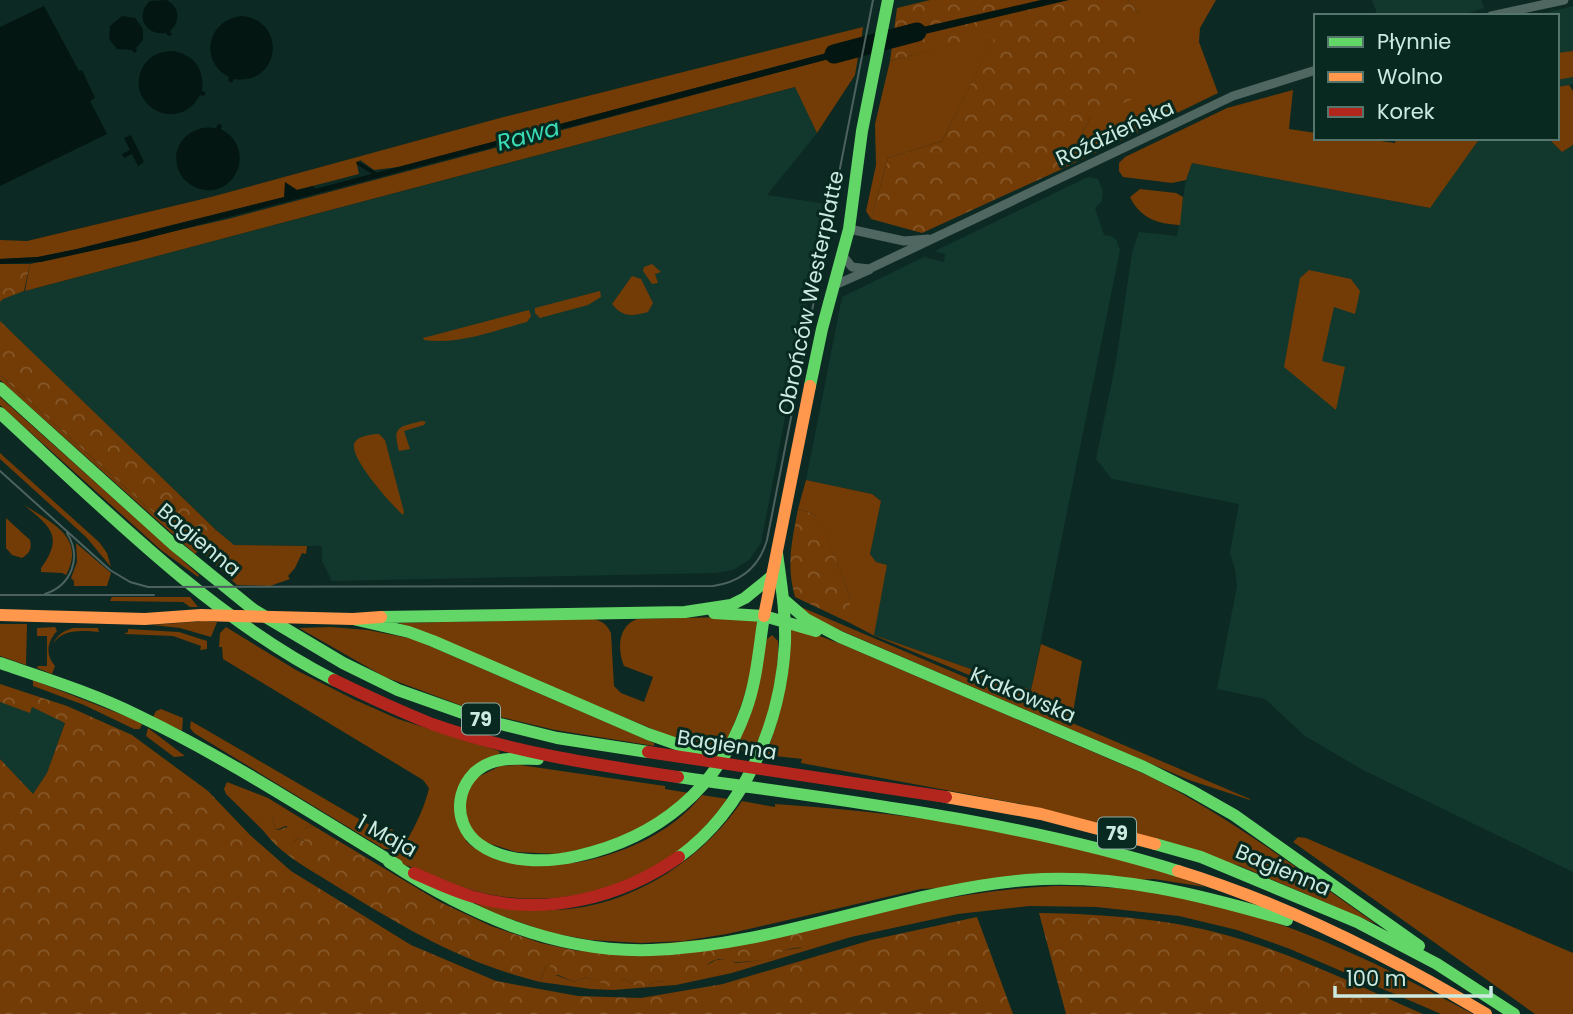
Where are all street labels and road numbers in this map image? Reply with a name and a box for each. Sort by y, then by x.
street label: Roździeńska [1051,93,1179,173]
street label: Obrońców Westerplatte [770,168,851,418]
street label: Bagienna [151,496,247,583]
street label: Krakowska [966,659,1080,730]
road number: 79 [462,704,500,734]
street label: Bagienna [675,722,779,767]
street label: 1 Maja [352,807,422,864]
road number: 79 [1098,818,1136,848]
street label: Bagienna [1231,837,1335,903]

